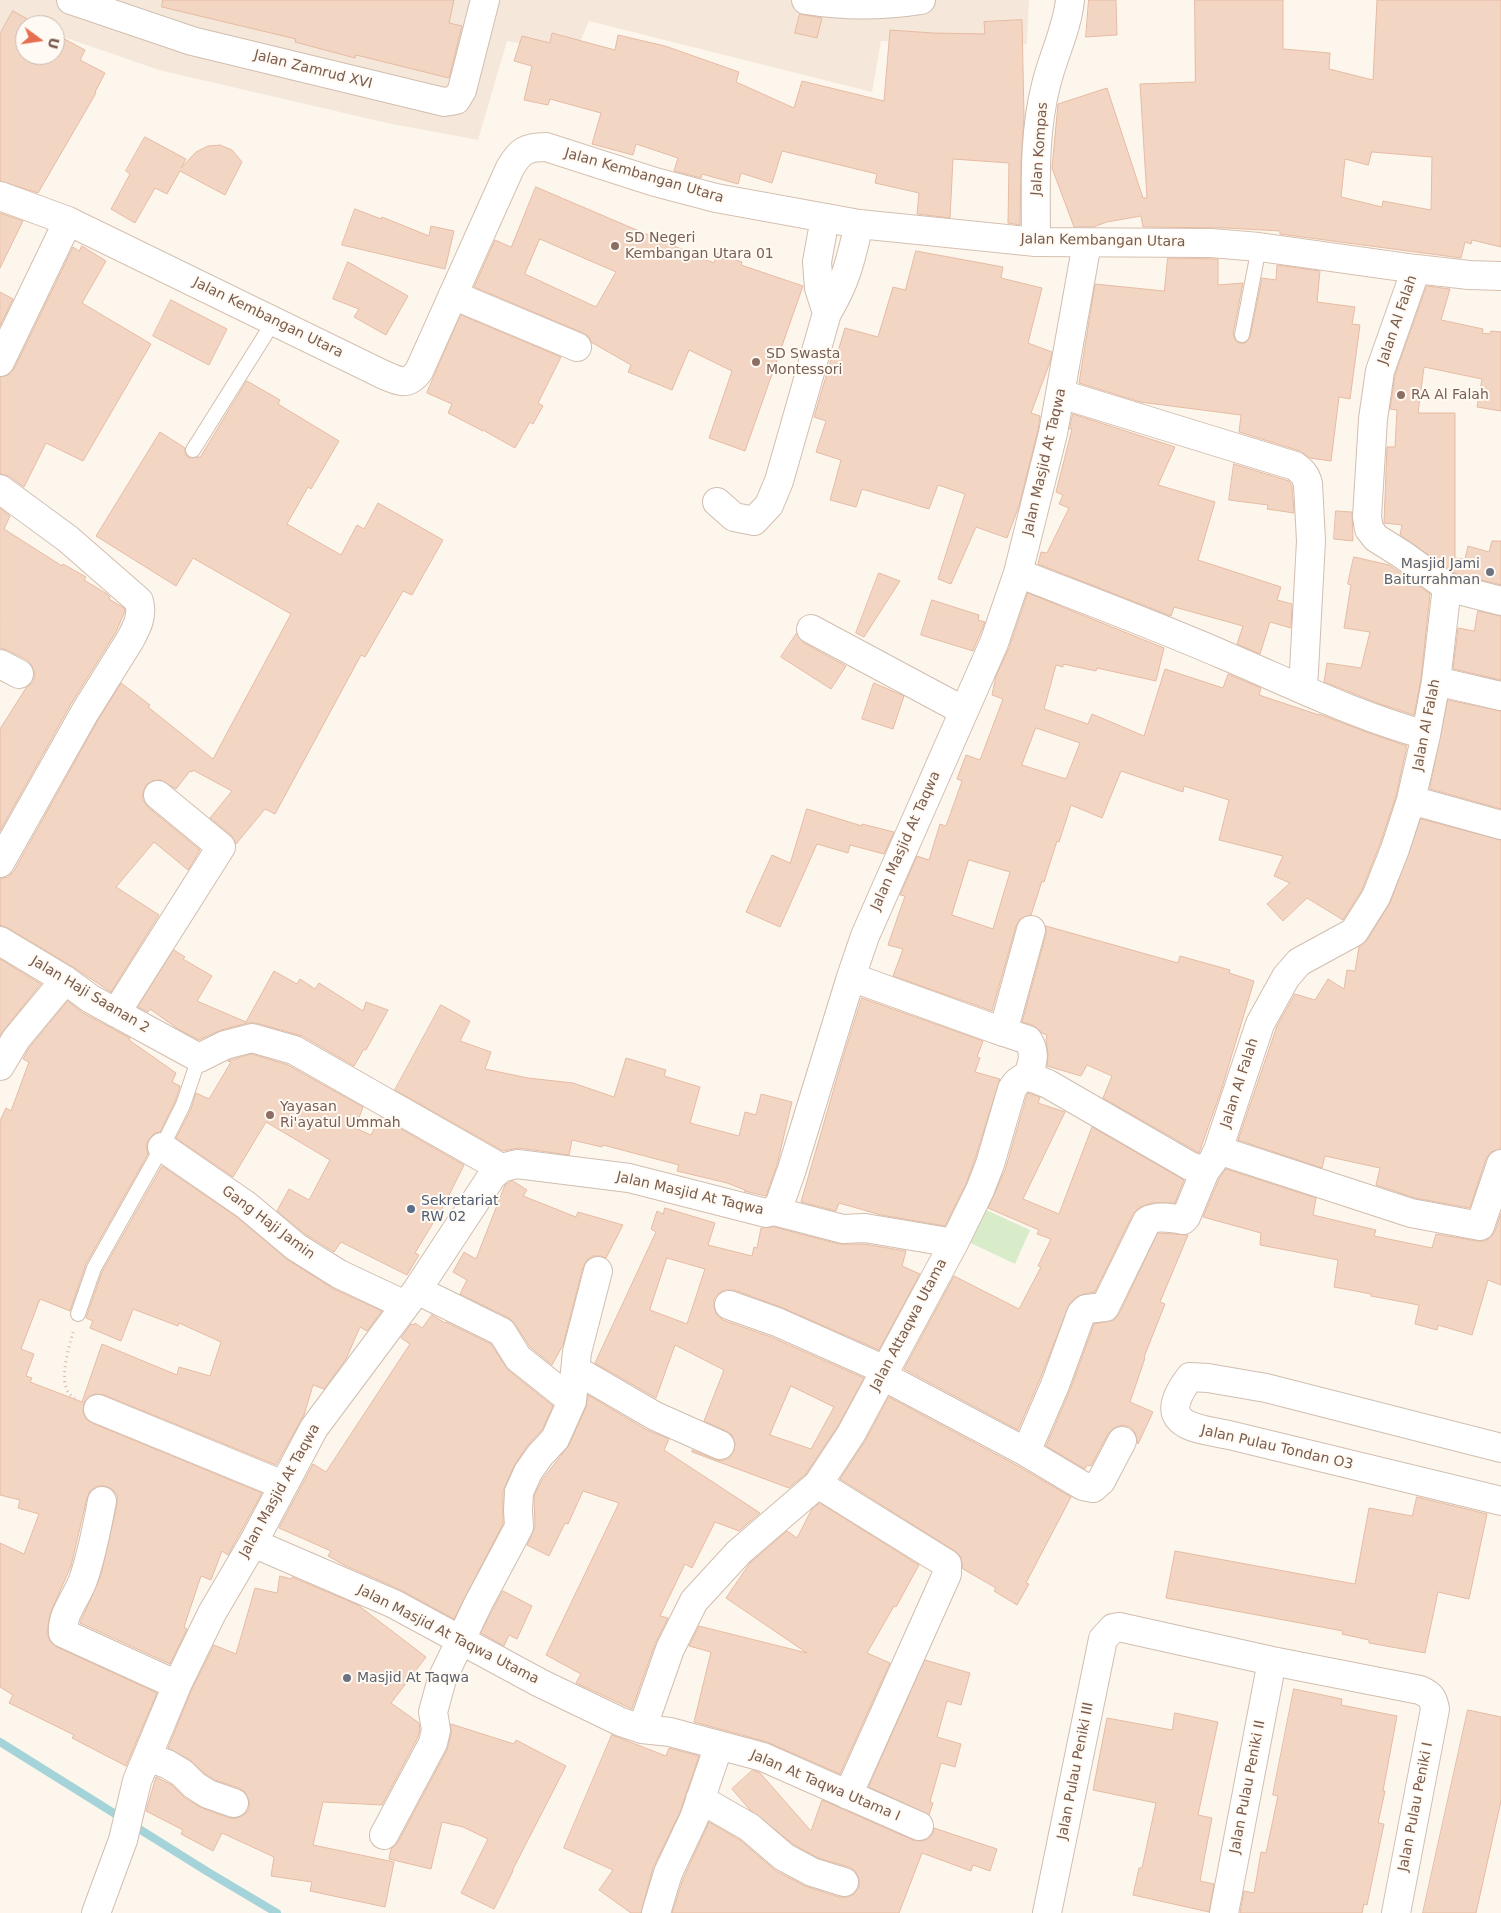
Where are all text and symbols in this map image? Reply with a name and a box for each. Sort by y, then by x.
north arrow [15,15,65,65]
text: U [44,36,63,51]
street label: Jalan Zamrud XVI [252,47,374,93]
street label: Jalan Kompas [1028,102,1052,196]
street label: Jalan Kembangan Utara [562,145,726,207]
place label: SD Negeri Kembangan Utara 01 [625,230,774,262]
street label: Jalan Kembangan Utara [1020,231,1186,251]
marker: SD Negeri Kembangan Utara 01 [609,240,621,252]
street label: Jalan Al Falah [1375,273,1421,367]
street label: Jalan Kembangan Utara [190,274,346,362]
place label: SD Swasta Montessori [766,346,842,378]
marker: SD Swasta Montessori [750,356,762,368]
street label: Jalan Masjid At Taqwa [1020,387,1070,537]
place label: RA Al Falah [1411,387,1489,403]
marker: RA Al Falah [1395,389,1407,401]
place label: Masjid Jami Baiturrahman [1384,556,1480,588]
marker: Masjid Jami Baiturrahman [1484,566,1496,578]
street label: Jalan Al Falah [1410,678,1444,772]
street label: Jalan Masjid At Taqwa [868,769,944,913]
street label: Jalan Haji Saanan 2 [28,953,152,1037]
street label: Jalan Al Falah [1218,1036,1262,1130]
place label: Yayasan Ri'ayatul Ummah [280,1099,401,1132]
marker: Yayasan Ri'ayatul Ummah [264,1109,276,1121]
street label: Jalan Masjid At Taqwa [615,1169,765,1219]
street label: Gang Haji Jamin [218,1183,318,1263]
place label: Sekretariat RW 02 [421,1193,498,1226]
marker: Sekretariat RW 02 [405,1203,417,1215]
street label: Jalan Attaqwa Utama [867,1256,951,1394]
street label: Jalan Masjid At Taqwa [236,1421,324,1561]
street label: Jalan Pulau Tondan O3 [1199,1422,1355,1474]
street label: Jalan Masjid At Taqwa Utama [354,1582,542,1688]
place label: Masjid At Taqwa [357,1670,469,1686]
marker: Masjid At Taqwa [341,1672,353,1684]
street label: Jalan Pulau Peniki III [1054,1701,1098,1841]
street label: Jalan Pulau Peniki II [1227,1719,1269,1855]
street label: Jalan Pulau Peniki I [1395,1741,1437,1873]
street label: Jalan At Taqwa Utama I [748,1747,902,1825]

